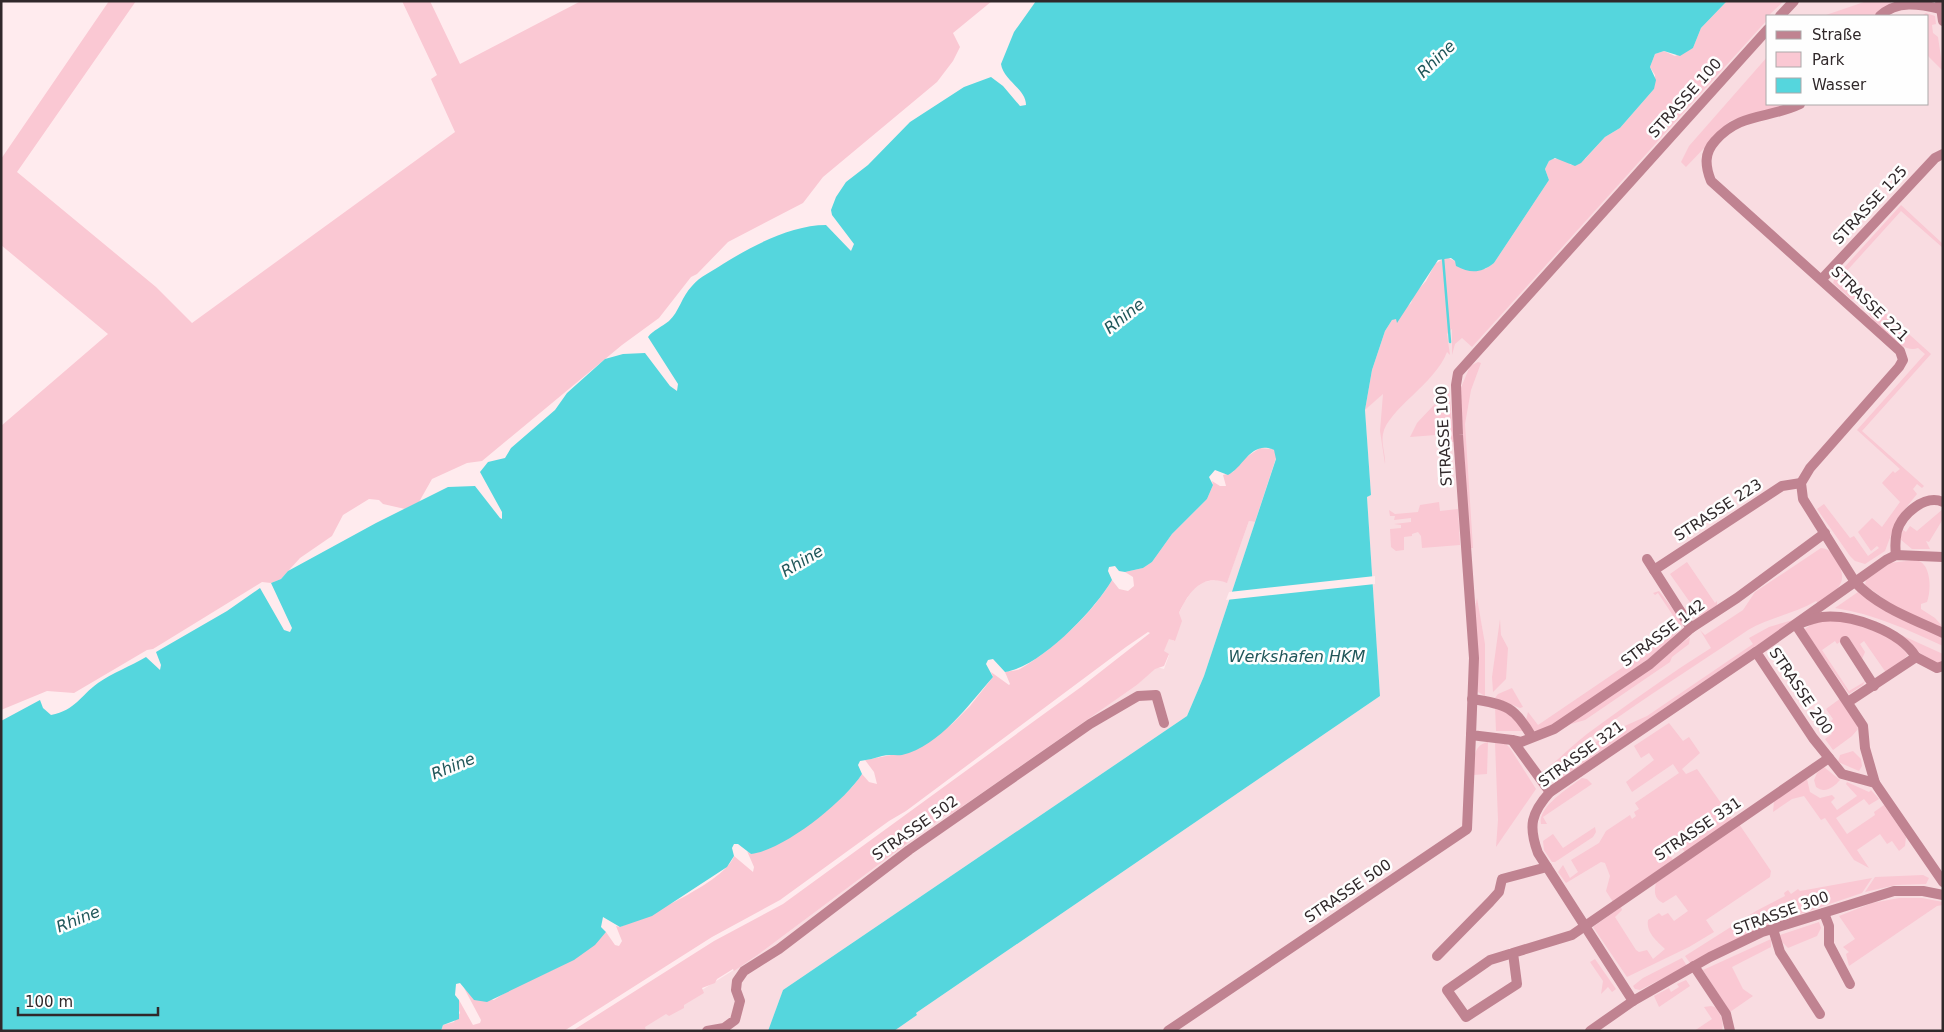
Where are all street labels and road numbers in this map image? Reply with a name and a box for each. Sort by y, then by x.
street label: STRASSE 100 [1645,55,1725,141]
street label: STRASSE 125 [1829,162,1911,248]
street label: STRASSE 221 [1828,263,1912,345]
street label: STRASSE 100 [1432,385,1456,487]
street label: STRASSE 223 [1671,475,1765,545]
street label: STRASSE 142 [1617,596,1709,670]
street label: STRASSE 200 [1765,644,1837,738]
street label: STRASSE 321 [1535,717,1627,791]
street label: STRASSE 502 [869,792,961,864]
street label: STRASSE 331 [1651,793,1745,865]
street label: STRASSE 500 [1301,855,1395,927]
street label: STRASSE 300 [1731,887,1831,939]

